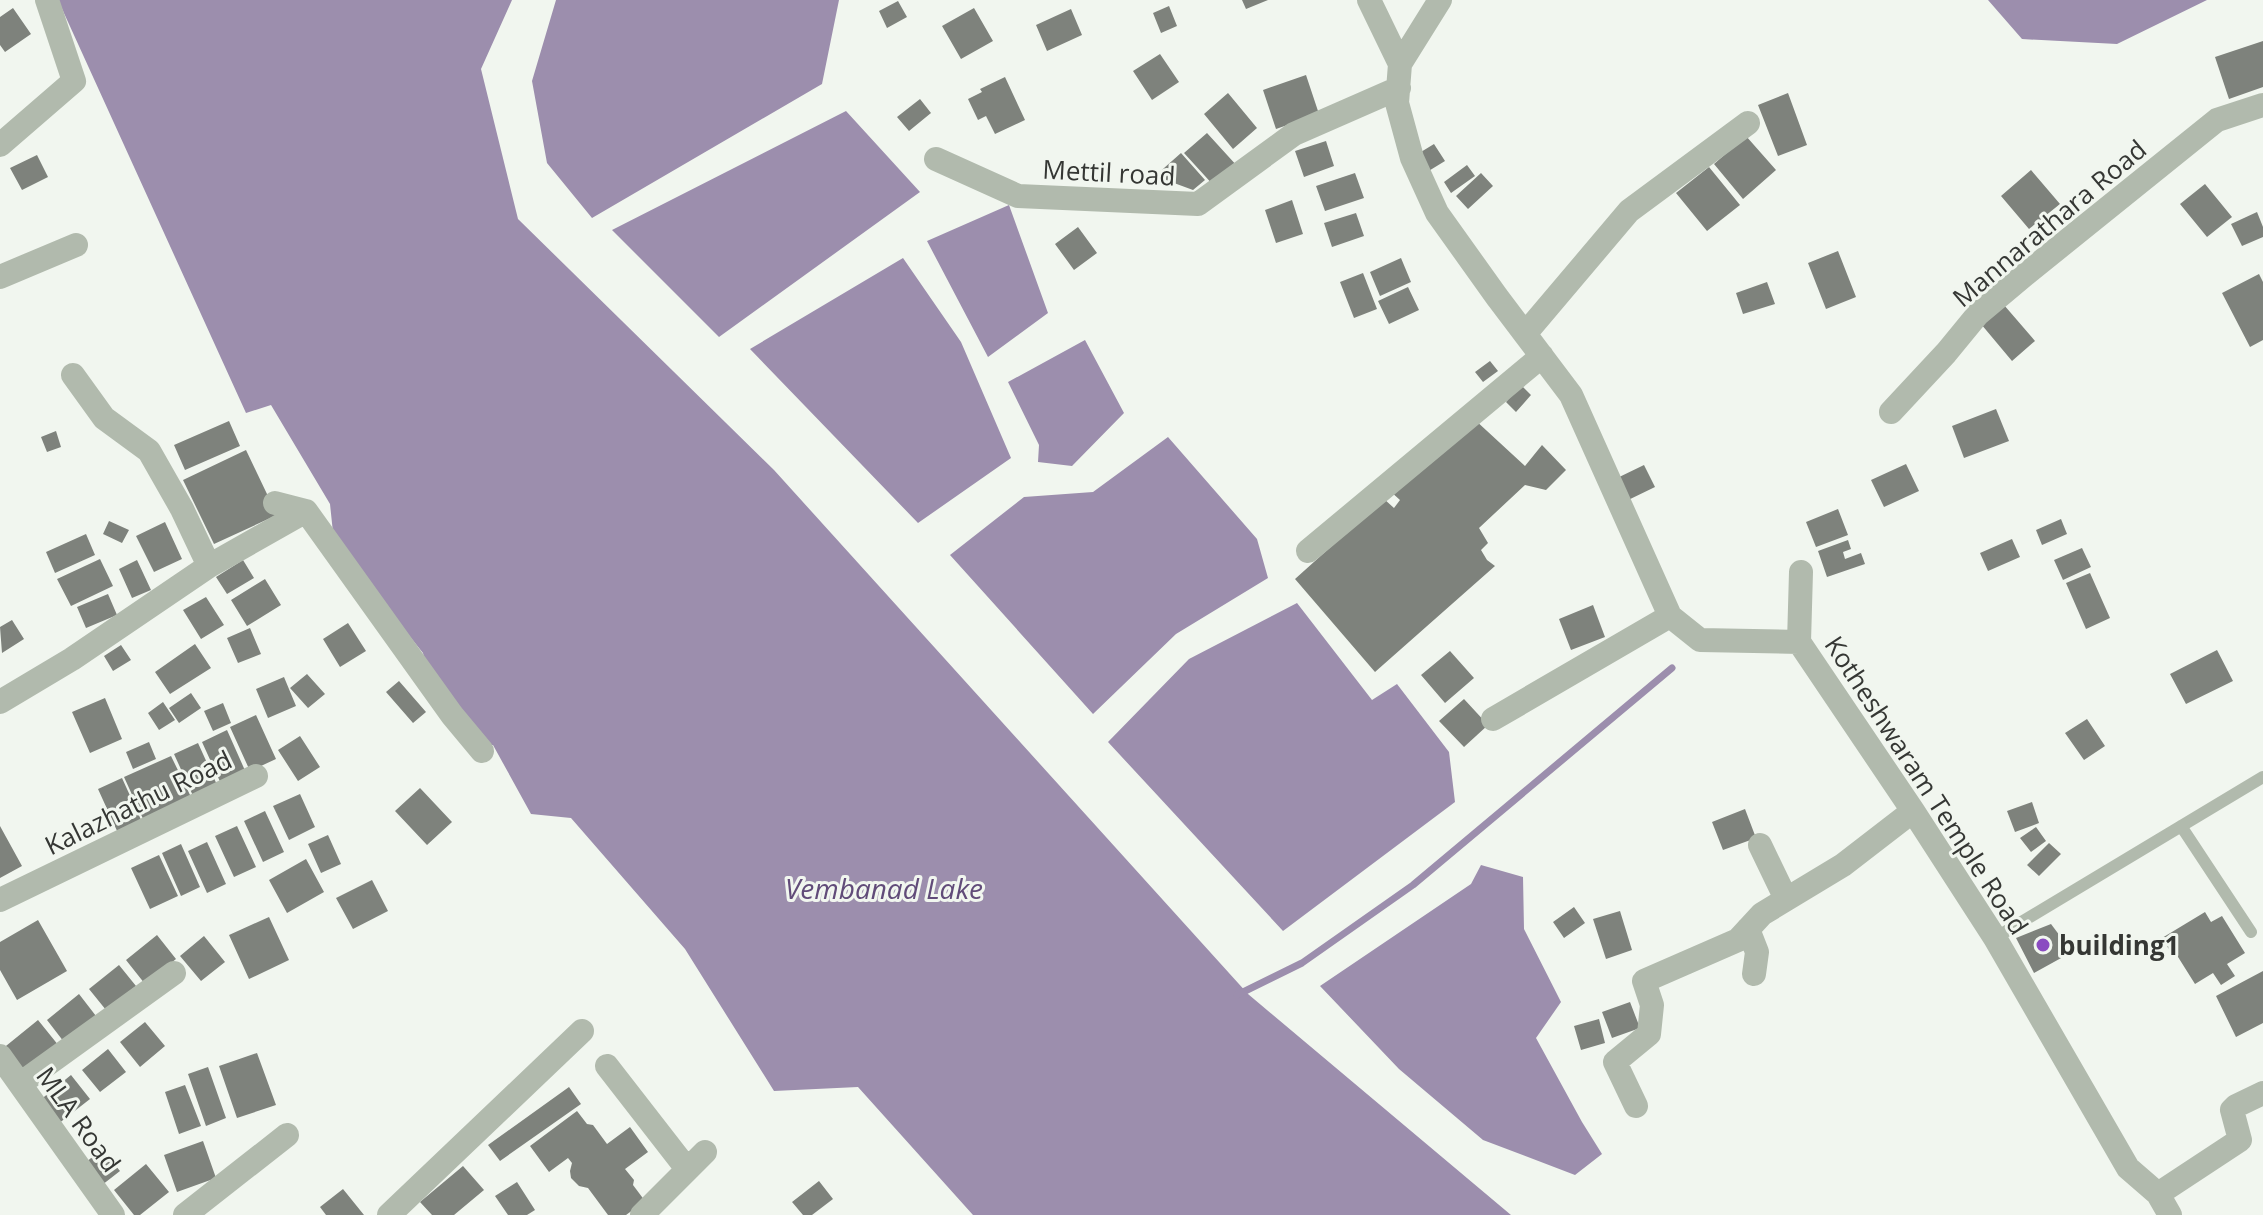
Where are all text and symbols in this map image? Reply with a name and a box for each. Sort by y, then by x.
street label: Mannarathara Road [1944,131,2154,315]
street label: Mettil road [1042,151,1176,193]
street label: Kotheshwaram Temple Road [1817,629,2037,941]
street label: Kalazhathu Road [38,741,238,863]
water label: Vembanad Lake [785,869,983,907]
place label: building1 [2059,927,2179,963]
marker: building1 [2034,936,2052,954]
street label: MLA Road [29,1059,129,1179]

